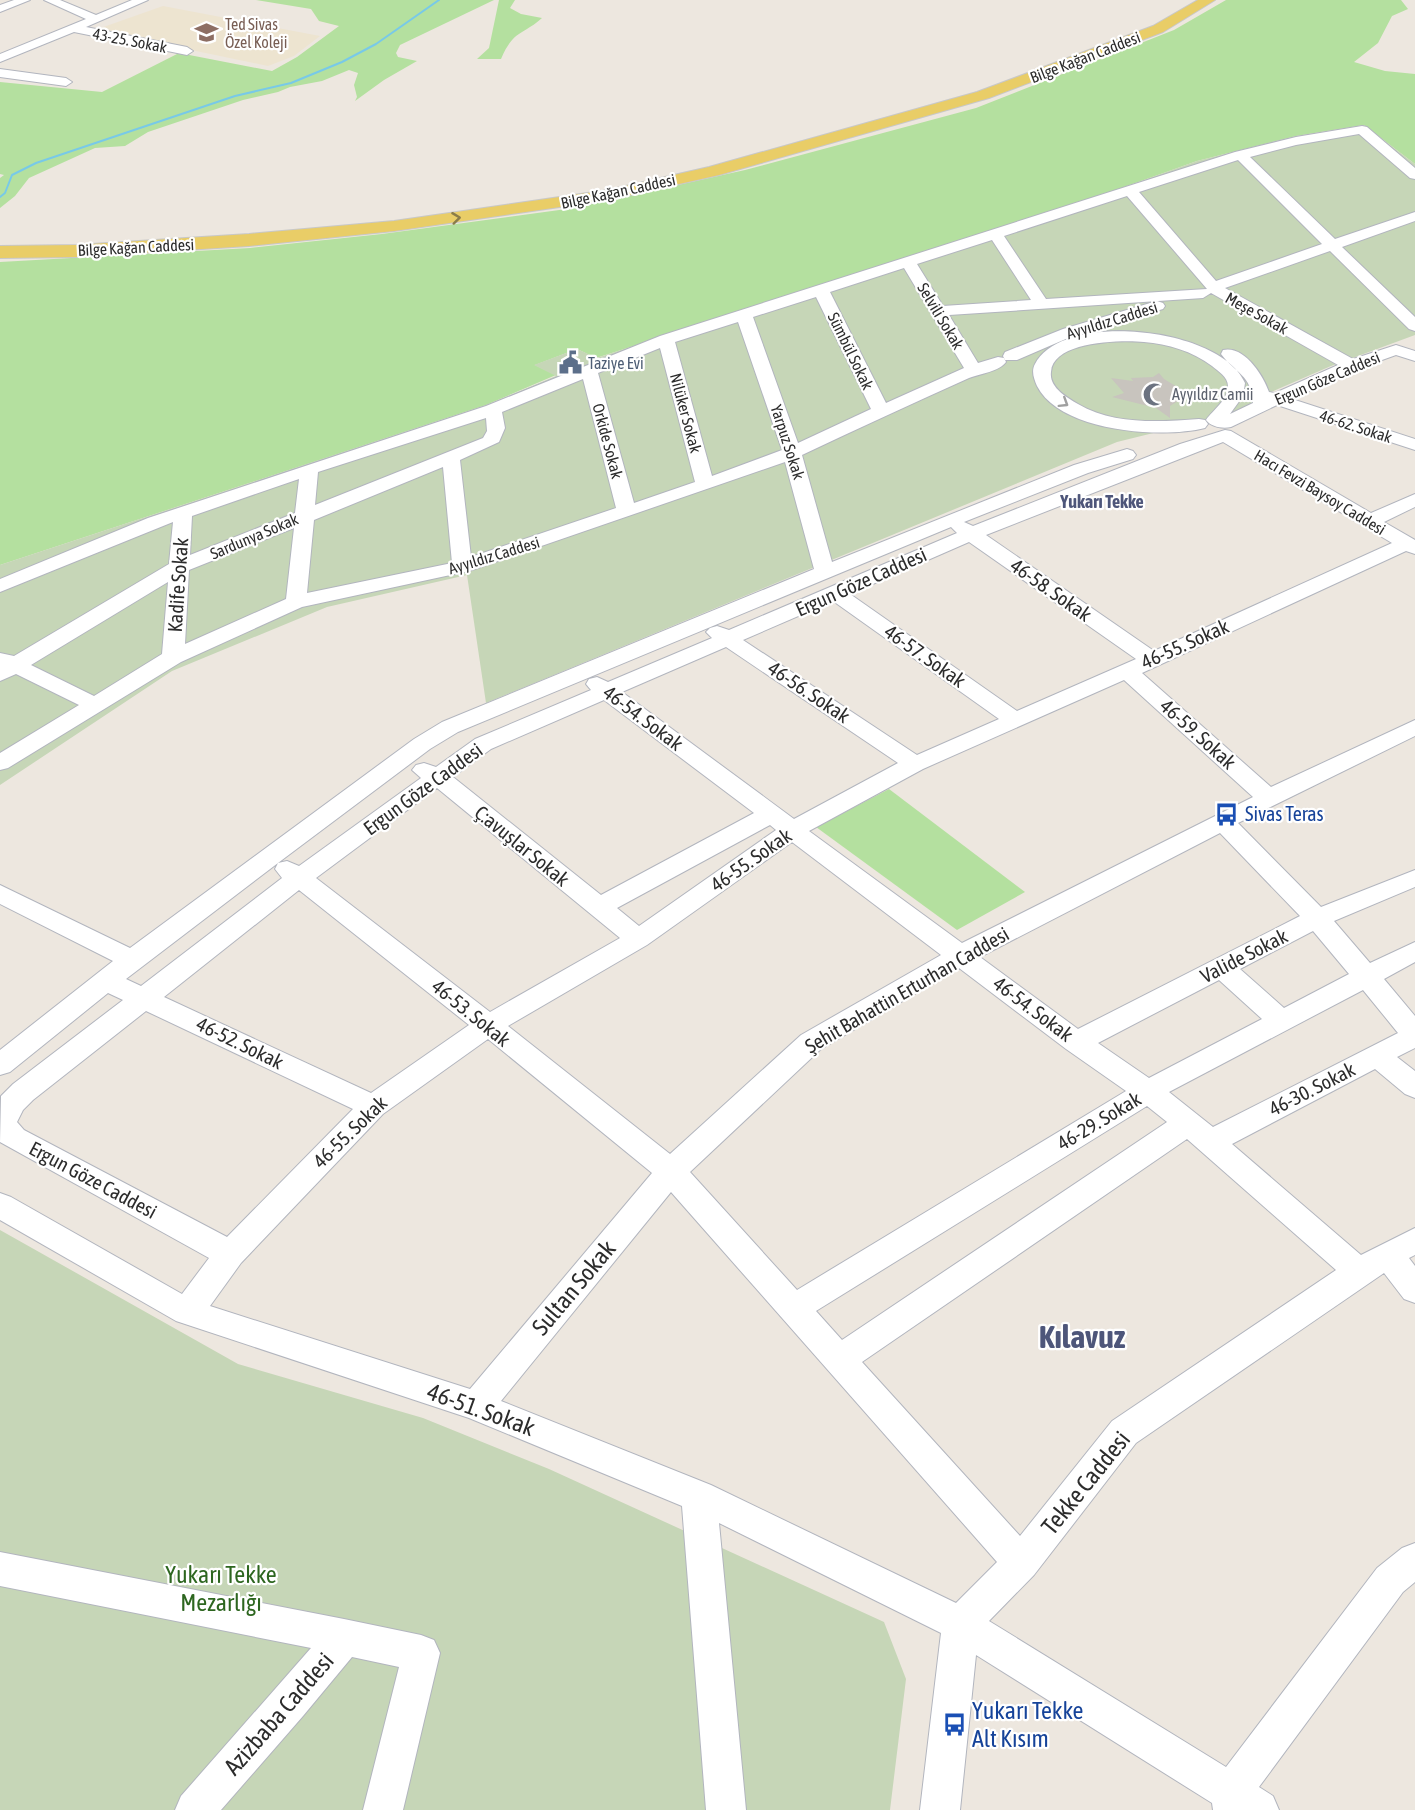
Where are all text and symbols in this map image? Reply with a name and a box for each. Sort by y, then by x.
place label: Ted Sivas Özel Koleji [225,15,287,52]
school or university icon: Ted Sivas Özel Koleji [194,20,220,46]
street label: 43-25. Sokak [92,24,168,56]
street label: Bilge Kağan Caddesi [1027,28,1143,87]
street label: Bilge Kağan Caddesi [559,170,677,213]
one-way arrow [451,213,461,225]
street label: Bilge Kağan Caddesi [77,235,195,260]
street label: Selvili Sokak [914,280,968,352]
street label: Meşe Sokak [1222,288,1291,338]
street label: Ayyıldız Caddesi [1064,298,1160,343]
street label: Sümbül Sokak [825,310,877,392]
street label: Ergun Göze Caddesi [1272,348,1383,409]
public building icon: Taziye Evi [557,350,583,376]
place label: Taziye Evi [588,354,644,373]
street label: Nilüker Sokak [667,371,705,455]
mosque icon: Ayyıldız Camii [1141,381,1167,407]
place label: Ayyıldız Camii [1172,385,1254,404]
one-way arrow [1058,395,1068,407]
street label: Orkide Sokak [589,401,627,481]
street label: Yarpuz Sokak [767,402,809,482]
street label: 46-62. Sokak [1318,406,1394,446]
street label: Hacı Fevzi Baysoy Caddesi [1251,446,1389,539]
district label: Yukarı Tekke [1059,491,1144,512]
street label: Sardunya Sokak [207,509,301,564]
street label: Ayyıldız Caddesi [446,533,542,578]
street label: Kadife Sokak [163,537,192,633]
street label: Ergun Göze Caddesi [792,542,930,621]
street label: 46-58. Sokak [1006,553,1096,626]
street label: 46-55. Sokak [1137,614,1232,673]
street label: 46-57. Sokak [880,619,970,692]
street label: 46-56. Sokak [764,656,855,727]
street label: 46-54. Sokak [599,680,688,755]
street label: 46-59. Sokak [1156,694,1241,774]
street label: Ergun Göze Caddesi [359,738,487,839]
street label: Ç:avuşlar Sokak [470,801,574,891]
bus stop icon: Sivas Teras [1214,801,1240,827]
place label: Sivas Teras [1245,802,1324,825]
street label: 46-55. Sokak [706,823,796,896]
street label: Şehit Bahattin Erturhan Caddesi [801,922,1013,1057]
street label: Valide Sokak [1196,924,1291,987]
street label: 46-54. Sokak [989,971,1078,1046]
street label: 46-53. Sokak [428,974,515,1051]
street label: 46-52. Sokak [193,1012,287,1073]
street label: 46-30. Sokak [1265,1057,1359,1120]
street label: 46-29. Sokak [1053,1087,1145,1155]
street label: 46-55. Sokak [308,1091,391,1172]
street label: Ergun Göze Caddesi [26,1136,161,1223]
street label: Sultan Sokak [526,1235,621,1340]
district label: Kılavuz [1039,1318,1126,1355]
street label: 46-51. Sokak [424,1378,539,1442]
street label: Tekke Caddesi [1036,1426,1135,1540]
park label: Yukarı Tekke Mezarlığı [165,1561,277,1616]
street label: Azizbaba Caddesi [218,1647,339,1780]
place label: Yukarı Tekke Alt Kısım [972,1697,1083,1752]
bus stop icon: Yukarı Tekke Alt Kısım [941,1712,967,1738]

